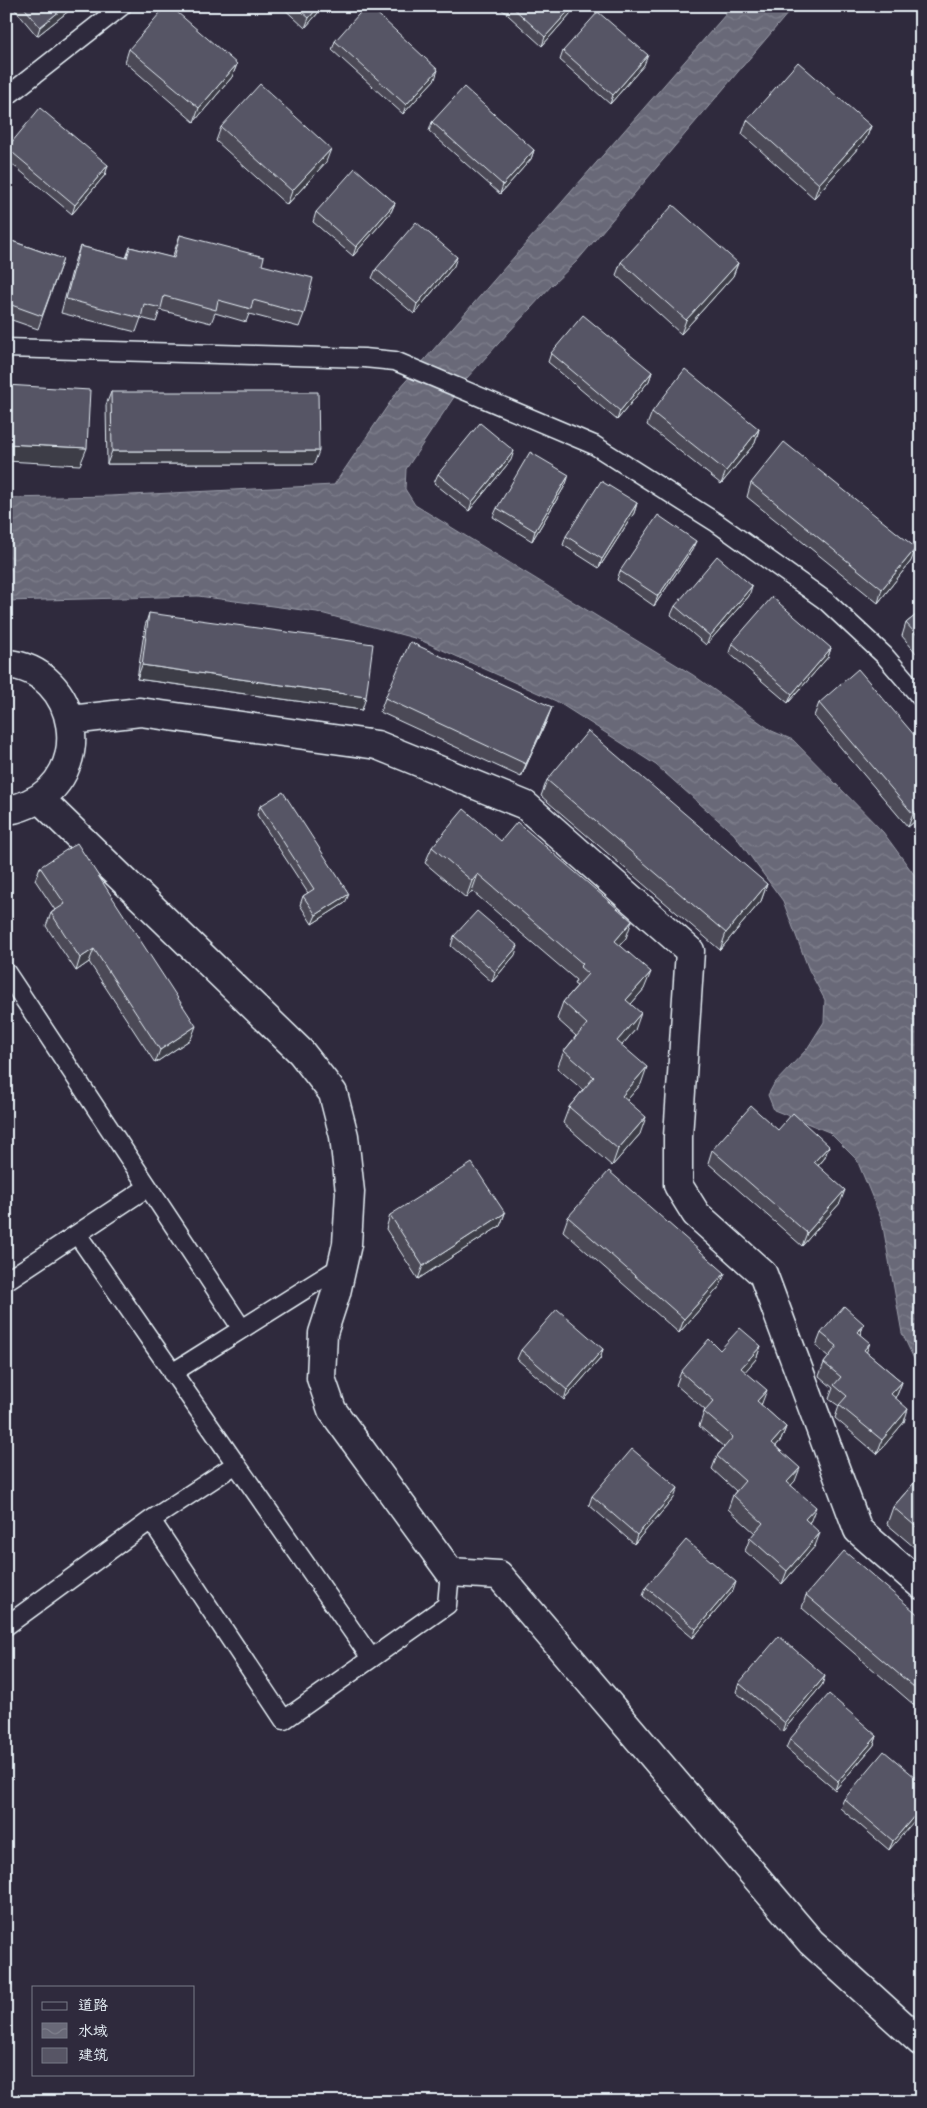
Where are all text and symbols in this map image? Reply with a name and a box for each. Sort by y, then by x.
legend [32,1986,195,2076]
text: 道路 [78,1992,108,2015]
text: 水域 [78,2018,108,2041]
text: 建筑 [78,2042,108,2065]

